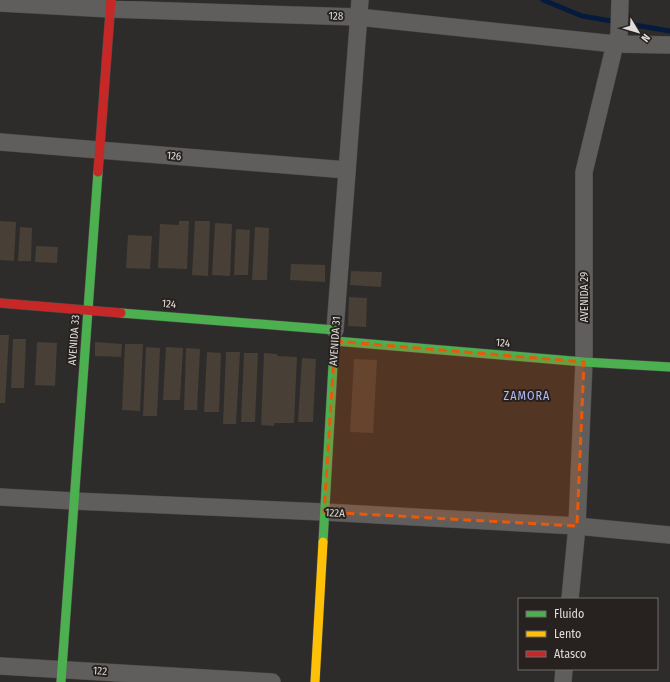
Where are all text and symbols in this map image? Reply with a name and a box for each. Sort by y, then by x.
street label: 128 [328,9,344,23]
north arrow [618,12,658,52]
text: N [638,31,653,44]
street label: 126 [166,149,182,163]
street label: AVENIDA 29 [578,272,591,322]
street label: 124 [161,297,177,311]
street label: AVENIDA 33 [66,314,82,366]
street label: AVENIDA 31 [327,316,343,366]
street label: 124 [495,336,511,350]
district label: ZAMORA [504,389,550,403]
street label: 122A [325,506,345,520]
legend [518,598,658,670]
text: Fluido [554,607,584,621]
text: Lento [554,627,581,641]
text: Atasco [554,647,586,661]
street label: 122 [93,664,108,678]

